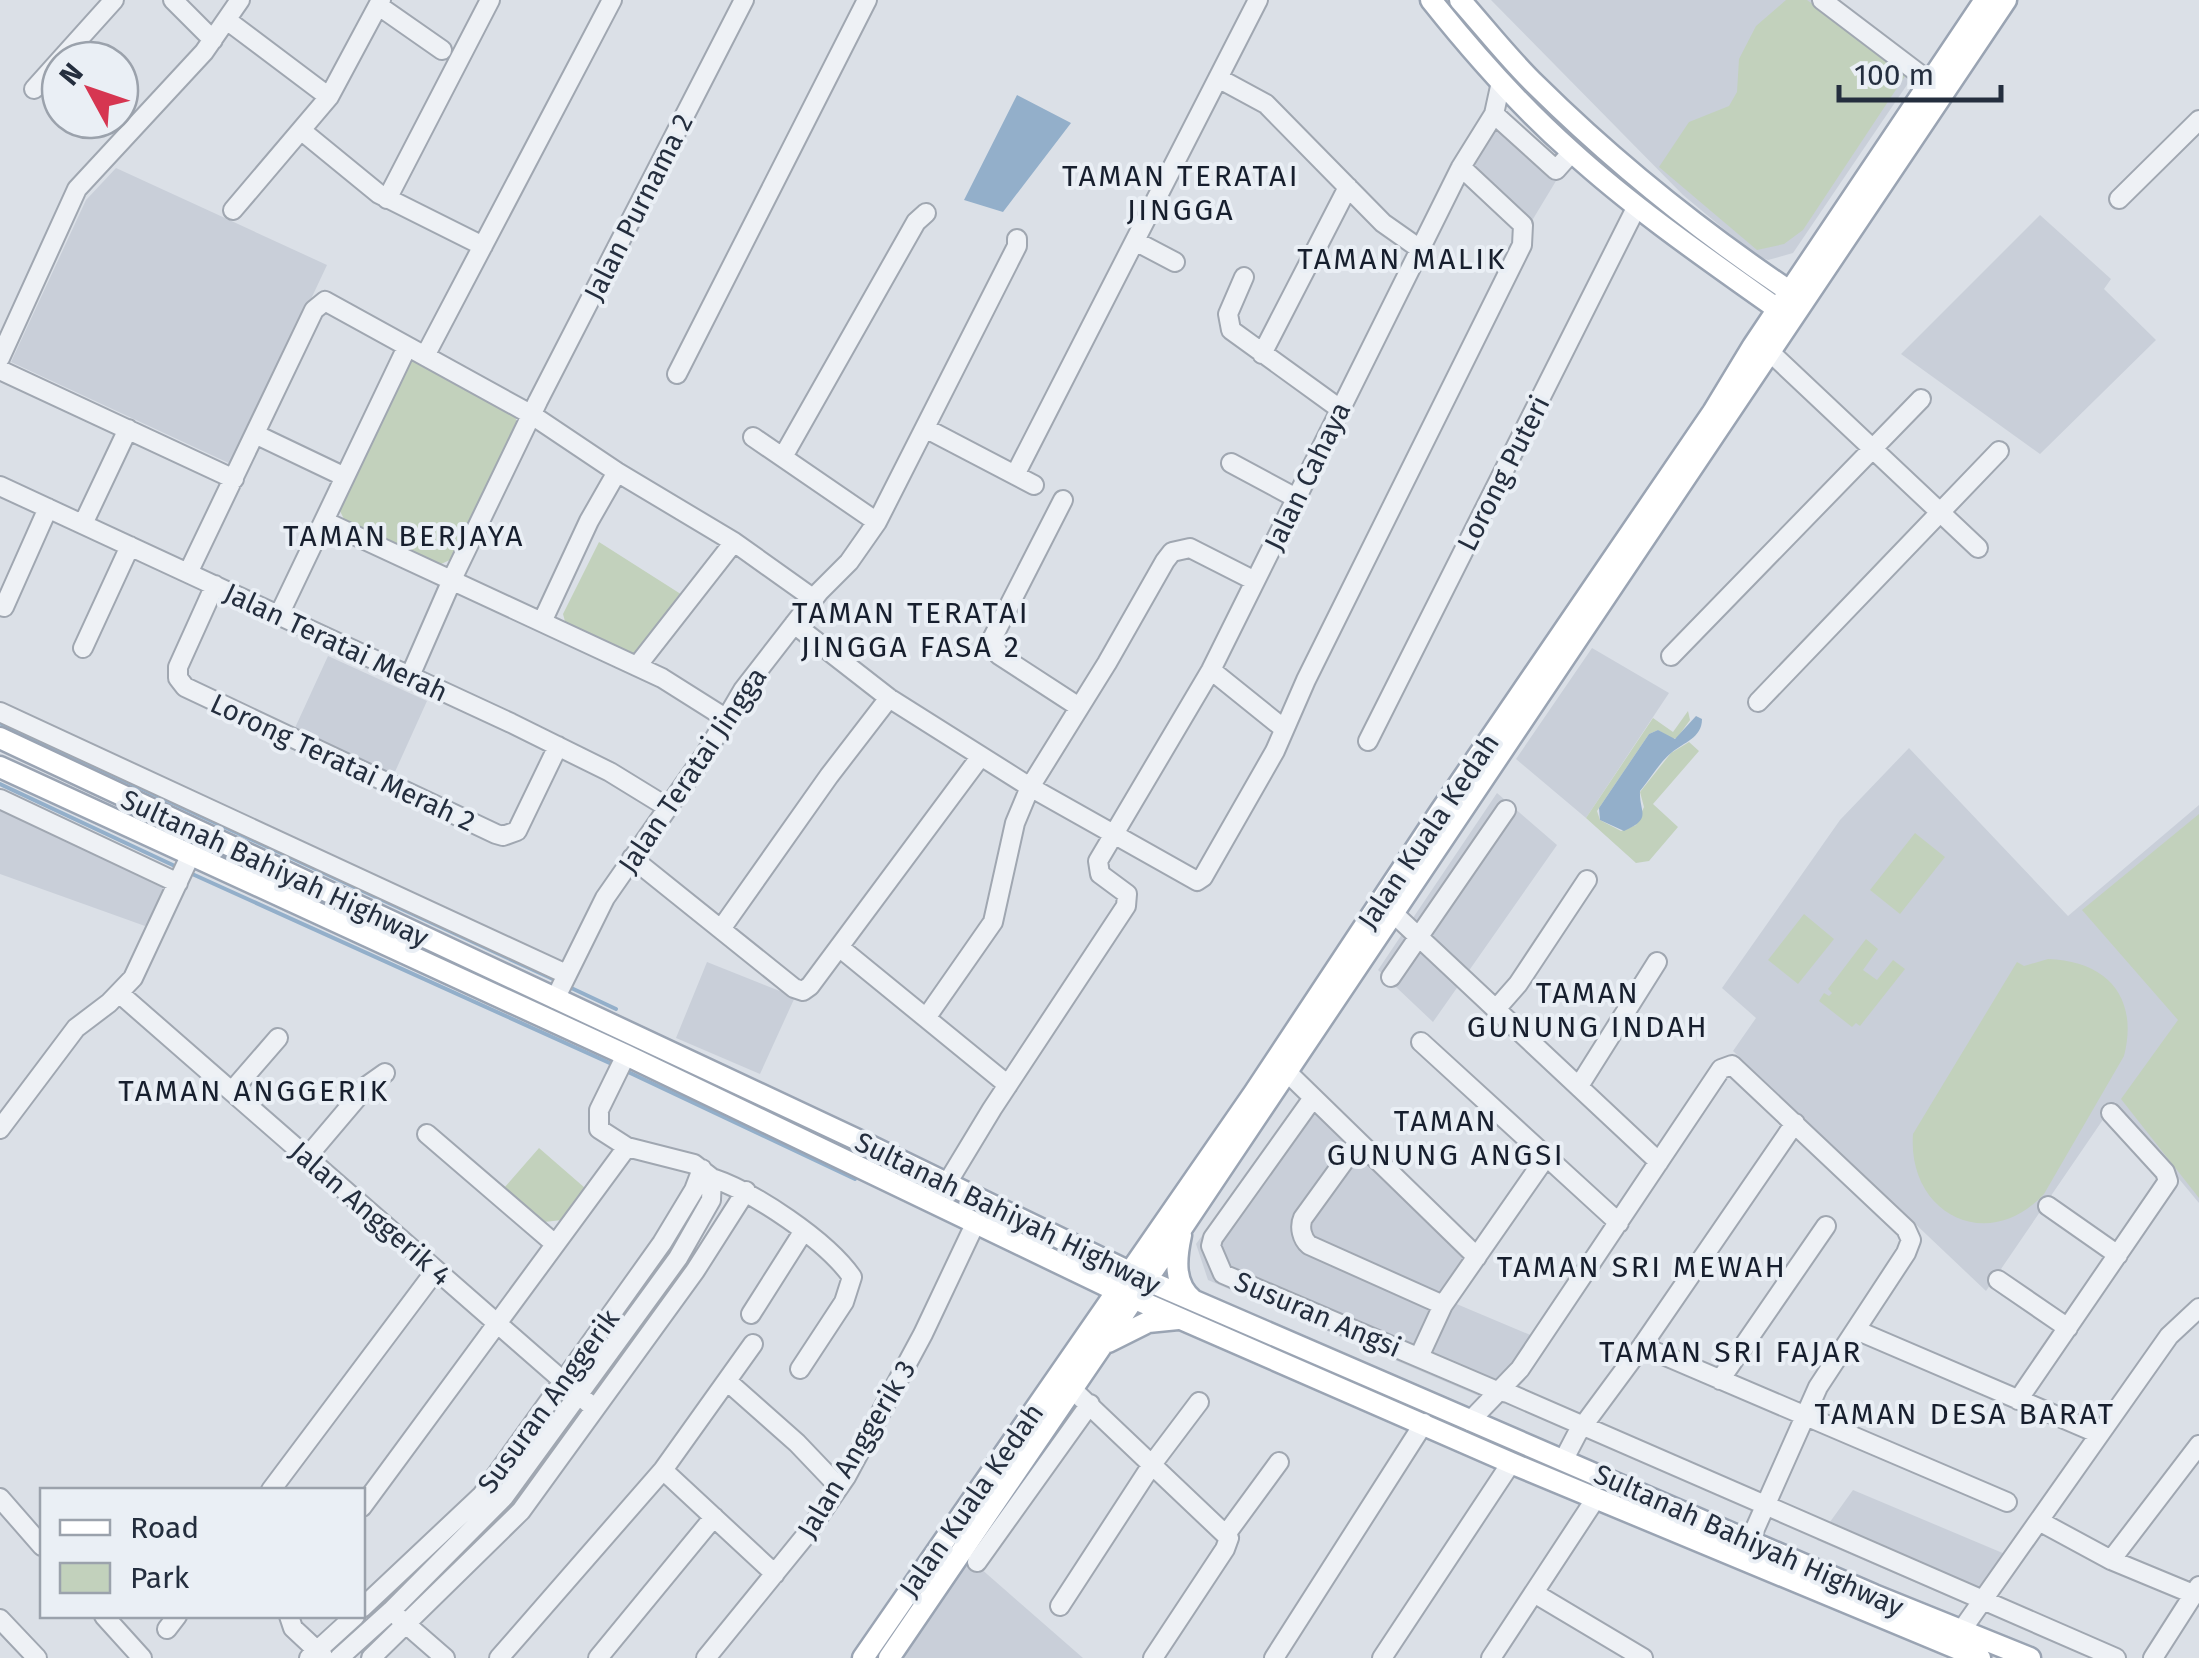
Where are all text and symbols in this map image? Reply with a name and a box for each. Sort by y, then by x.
north arrow [40,40,140,140]
scale bar [1839,40,2002,102]
text: N [53,57,90,92]
text: 100 m [1854,57,1934,93]
street label: Jalan Purnama 2 [577,108,700,306]
district label: TAMAN TERATAI JINGGA [1062,158,1300,228]
district label: TAMAN MALIK [1297,241,1507,277]
street label: Lorong Puteri [1450,390,1557,556]
street label: Jalan Cahaya [1257,397,1358,556]
district label: TAMAN BERJAYA [283,518,525,554]
street label: Jalan Teratai Merah [219,576,453,709]
district label: TAMAN TERATAI JINGGA FASA 2 [792,595,1030,665]
street label: Jalan Teratai Jingga [611,661,773,879]
street label: Lorong Teratai Merah 2 [205,687,480,838]
street label: Jalan Kuala Kedah [1351,727,1506,935]
street label: Sultanah Bahiyah Highway [116,783,434,954]
district label: TAMAN GUNUNG INDAH [1467,975,1709,1045]
district label: TAMAN ANGGERIK [118,1073,390,1109]
district label: TAMAN GUNUNG ANGSI [1327,1103,1565,1173]
street label: Sultanah Bahiyah Highway [850,1125,1166,1302]
street label: Jalan Anggerik 4 [283,1135,458,1292]
district label: TAMAN SRI MEWAH [1497,1249,1787,1285]
street label: Susuran Angsi [1230,1265,1406,1364]
street label: Susuran Anggerik [471,1302,627,1500]
district label: TAMAN SRI FAJAR [1599,1334,1863,1370]
street label: Jalan Anggerik 3 [790,1354,922,1544]
district label: TAMAN DESA BARAT [1814,1396,2116,1432]
street label: Jalan Kuala Kedah [892,1397,1050,1603]
street label: Sultanah Bahiyah Highway [1589,1457,1909,1624]
legend [40,1488,365,1618]
text: Road [130,1510,199,1546]
text: Park [130,1560,190,1596]

